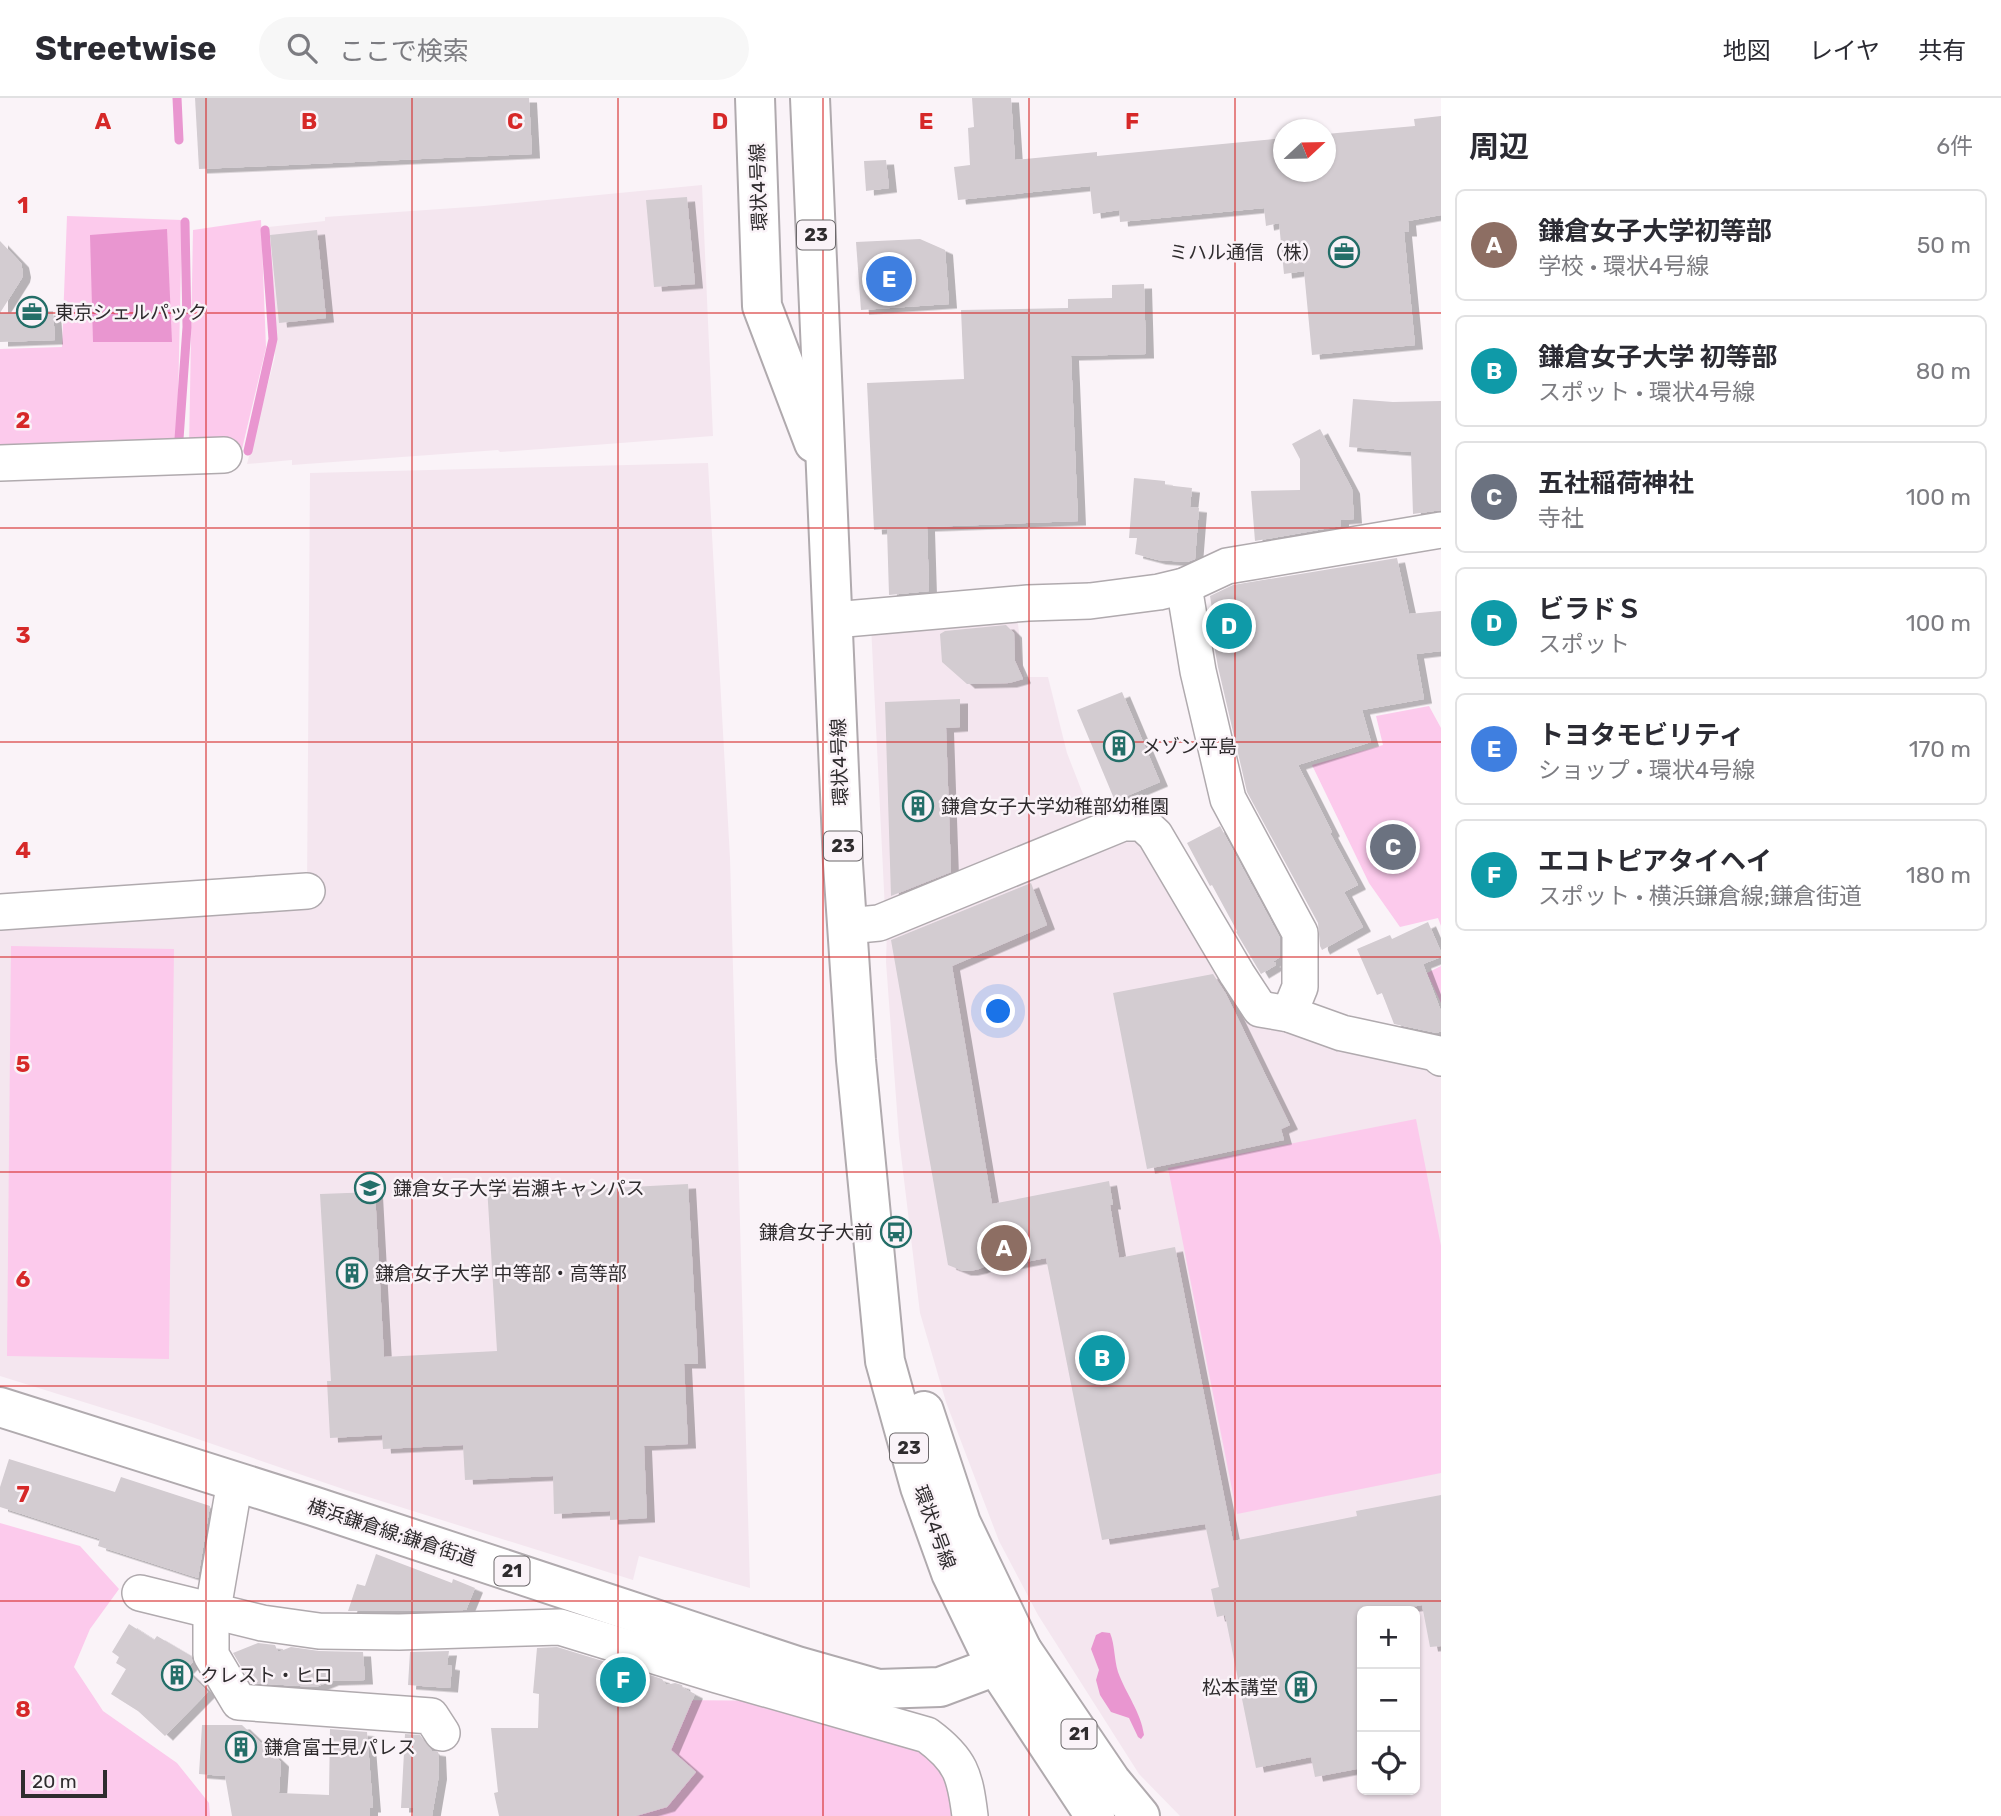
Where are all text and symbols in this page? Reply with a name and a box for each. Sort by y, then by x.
search box [259,17,749,80]
text: Streetwise [35,29,217,68]
icon: search [283,29,321,67]
text: ここで検索 [339,36,469,67]
text: 地図 [1723,37,1771,65]
text: レイヤ [1809,37,1880,65]
text: 共有 [1918,37,1966,65]
text: A [95,107,112,135]
text: B [301,107,317,135]
text: C [507,107,523,135]
text: D [712,107,728,135]
text: E [919,107,933,135]
text: F [1125,107,1139,135]
north arrow [1273,119,1336,182]
text: 周辺 [1469,129,1529,165]
text: 6件 [1936,132,1973,160]
street label: 環状4号線 [745,143,772,231]
text: 1 [17,191,29,219]
text: 鎌倉女子大学初等部 [1538,216,1772,247]
road number: 23 [797,220,835,250]
text: A [1486,231,1502,259]
text: 50 m [1917,231,1971,259]
office icon: ミハル通信（株） [1327,235,1361,269]
place label: ミハル通信（株） [1169,241,1321,264]
text: 学校 · 環状4号線 [1538,252,1709,280]
pin: E [866,253,912,305]
office icon: 東京シェルパック [15,295,49,329]
place label: 東京シェルパック [55,301,207,324]
text: 鎌倉女子大学 初等部 [1538,342,1778,373]
text: B [1486,357,1502,385]
text: 80 m [1916,357,1971,385]
text: スポット · 環状4号線 [1538,378,1755,406]
text: 2 [16,406,30,434]
text: 五社稲荷神社 [1538,468,1694,499]
text: C [1486,483,1502,511]
text: 100 m [1906,483,1971,511]
text: 寺社 [1538,504,1584,532]
text: ビラドＳ [1538,594,1642,625]
pin: D [1206,600,1252,652]
text: D [1486,609,1502,637]
text: 100 m [1906,609,1971,637]
text: 3 [15,621,31,649]
text: スポット [1538,630,1630,658]
street label: 環状4号線 [826,718,853,806]
text: トヨタモビリティ [1538,720,1744,751]
building icon: メゾン平島 [1102,729,1136,763]
place label: メゾン平島 [1142,735,1237,758]
text: E [1487,735,1501,763]
text: 170 m [1909,735,1971,763]
text: ショップ · 環状4号線 [1538,756,1755,784]
building icon: 鎌倉女子大学幼稚部幼稚園 [901,789,935,823]
place label: 鎌倉女子大学幼稚部幼稚園 [941,795,1169,818]
pin: C [1370,821,1416,873]
road number: 23 [824,832,862,860]
text: 4 [15,836,31,864]
text: エコトピアタイヘイ [1538,846,1772,877]
text: F [1487,861,1501,889]
text: 180 m [1906,861,1971,889]
text: スポット · 横浜鎌倉線;鎌倉街道 [1538,882,1862,910]
your location [981,994,1015,1028]
text: 5 [16,1050,31,1078]
school or university icon: 鎌倉女子大学 岩瀬キャンパス [353,1171,387,1205]
place label: 鎌倉女子大学 岩瀬キャンパス [393,1177,645,1200]
bus stop icon: 鎌倉女子大前 [879,1215,913,1249]
place label: 鎌倉女子大前 [759,1221,873,1244]
pin: A [981,1222,1027,1274]
building icon: 鎌倉女子大学 中等部・高等部 [335,1256,369,1290]
place label: 鎌倉女子大学 中等部・高等部 [375,1262,627,1285]
text: 6 [16,1265,31,1293]
pin: B [1079,1332,1125,1384]
road number: 23 [890,1434,928,1462]
text: 7 [16,1480,30,1508]
street label: 環状4号線 [909,1482,960,1572]
street label: 横浜鎌倉線;鎌倉街道 [305,1494,479,1571]
road number: 21 [494,1556,530,1586]
map controls [1357,1606,1420,1795]
button: + [1357,1606,1420,1669]
pin: F [600,1654,646,1706]
building icon: クレスト・ヒロ [160,1658,194,1692]
place label: クレスト・ヒロ [200,1664,333,1687]
button: − [1357,1669,1420,1732]
building icon: 松本講堂 [1284,1670,1318,1704]
place label: 松本講堂 [1202,1676,1278,1699]
text: 8 [15,1695,31,1723]
road number: 21 [1062,1720,1096,1749]
building icon: 鎌倉富士見パレス [224,1730,258,1764]
button: locate [1357,1732,1420,1795]
place label: 鎌倉富士見パレス [264,1736,416,1759]
scale bar [21,1767,107,1799]
text: 20 m [32,1770,77,1793]

